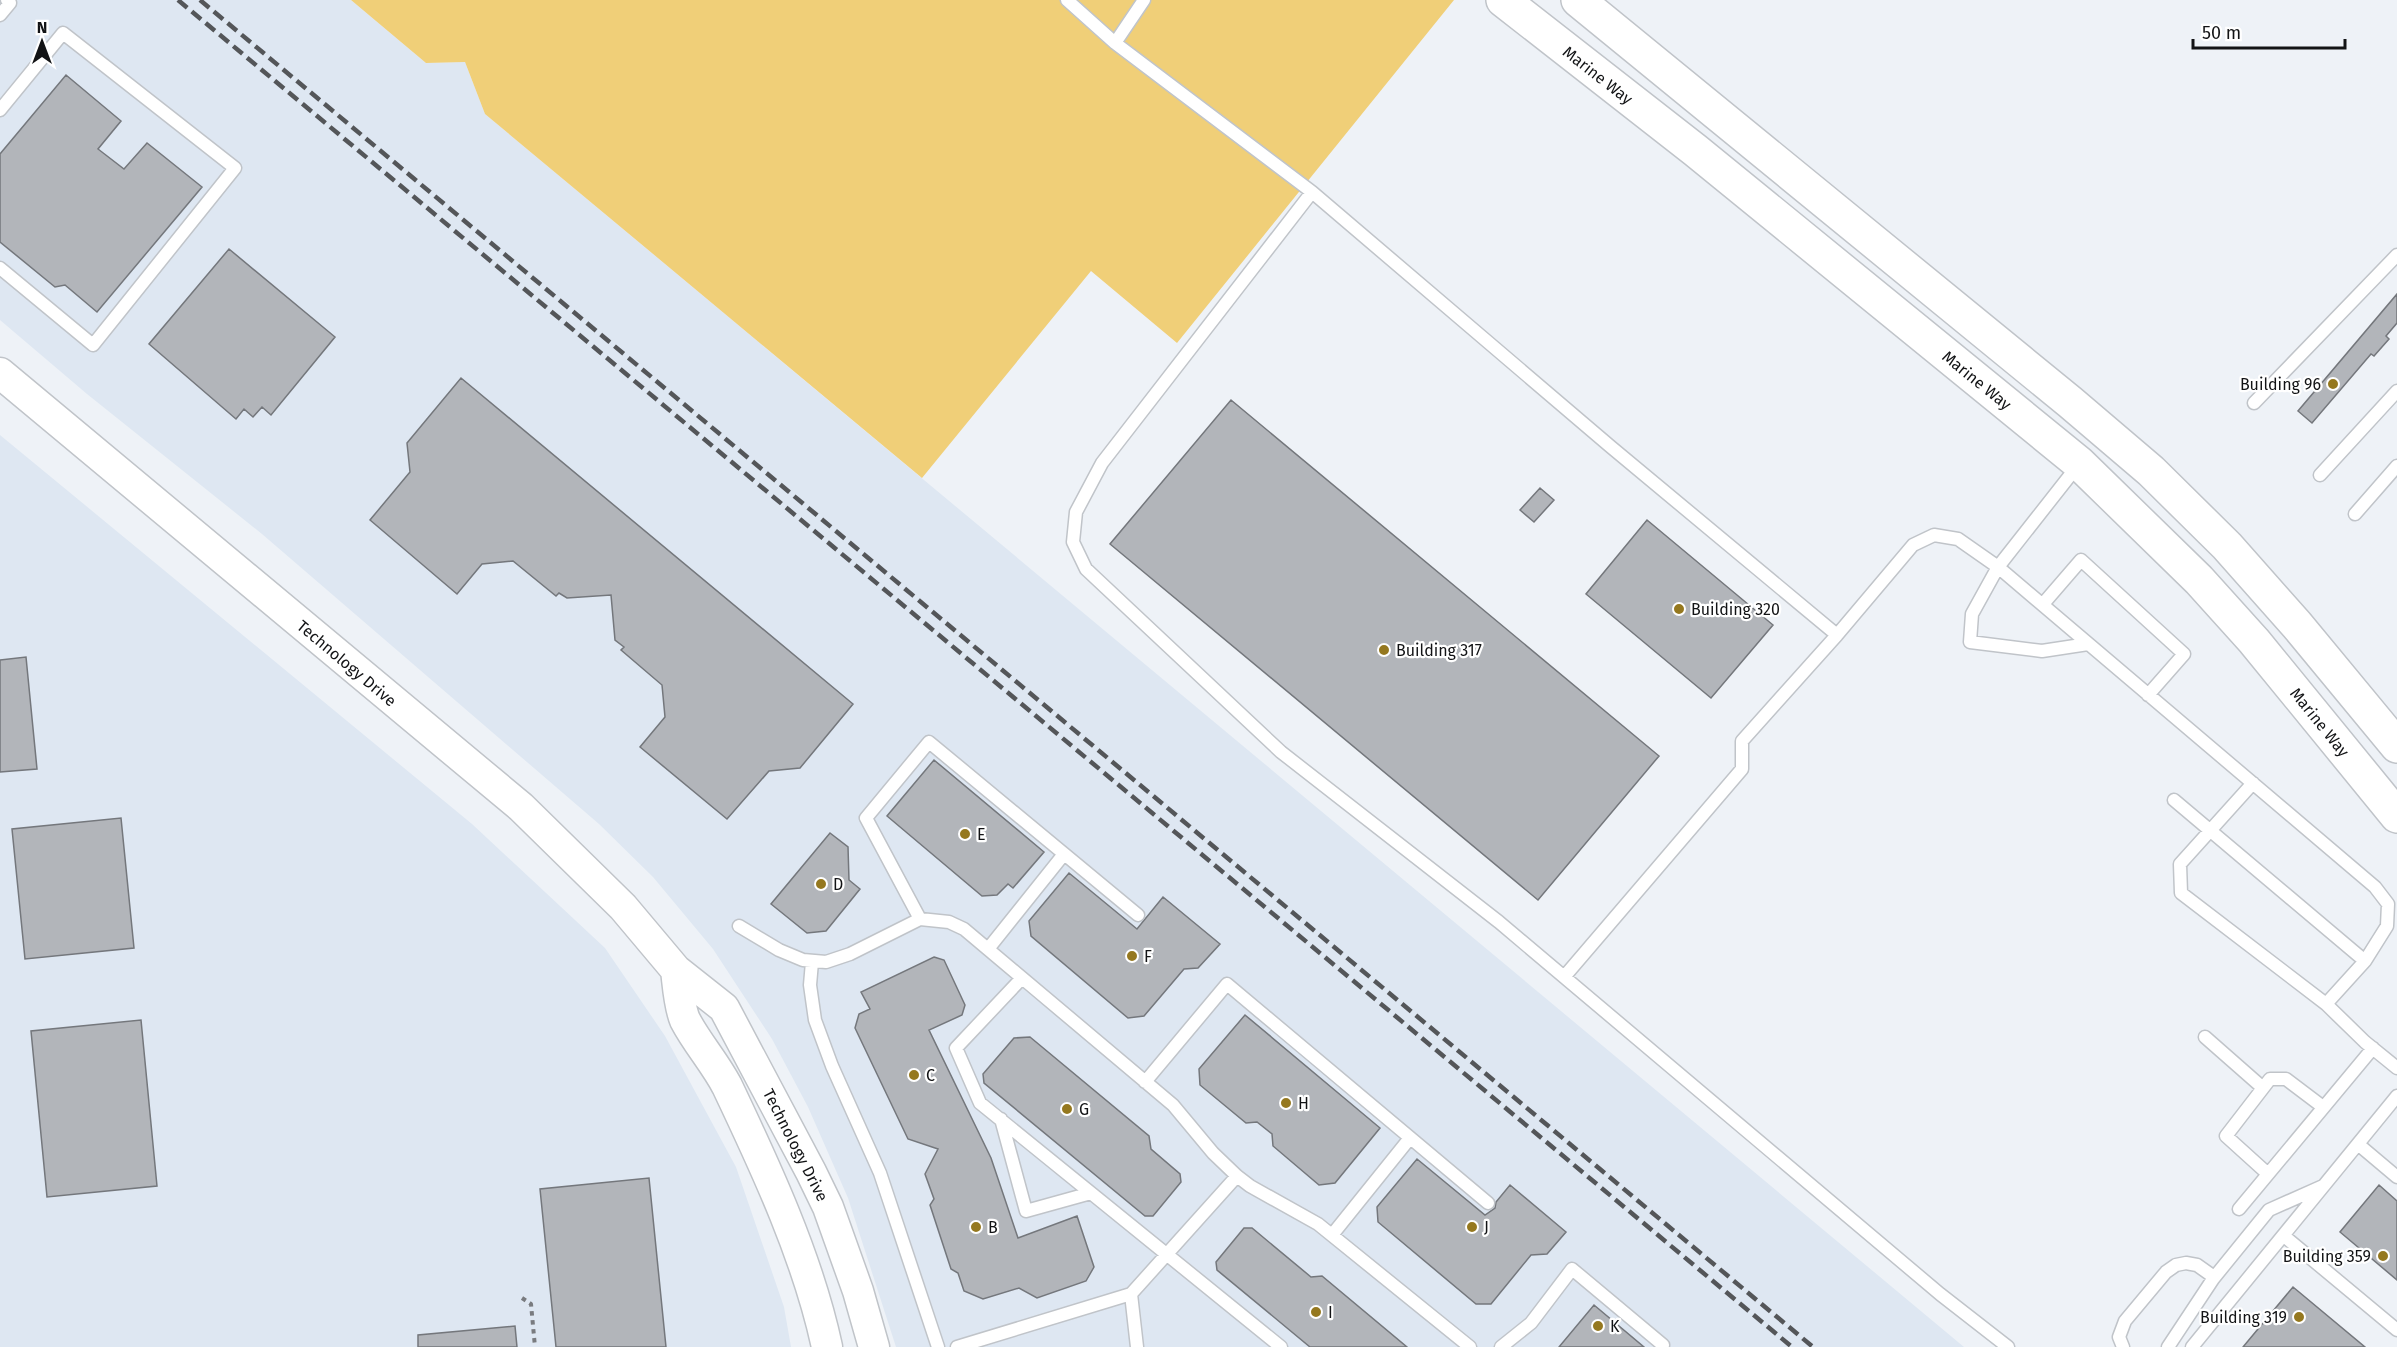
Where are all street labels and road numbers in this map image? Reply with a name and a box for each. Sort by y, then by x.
street label: Marine Way [1559,42,1636,109]
street label: Marine Way [1938,347,2015,414]
street label: Technology Drive [293,616,400,710]
street label: Marine Way [2286,684,2353,761]
street label: Technology Drive [759,1086,832,1205]

